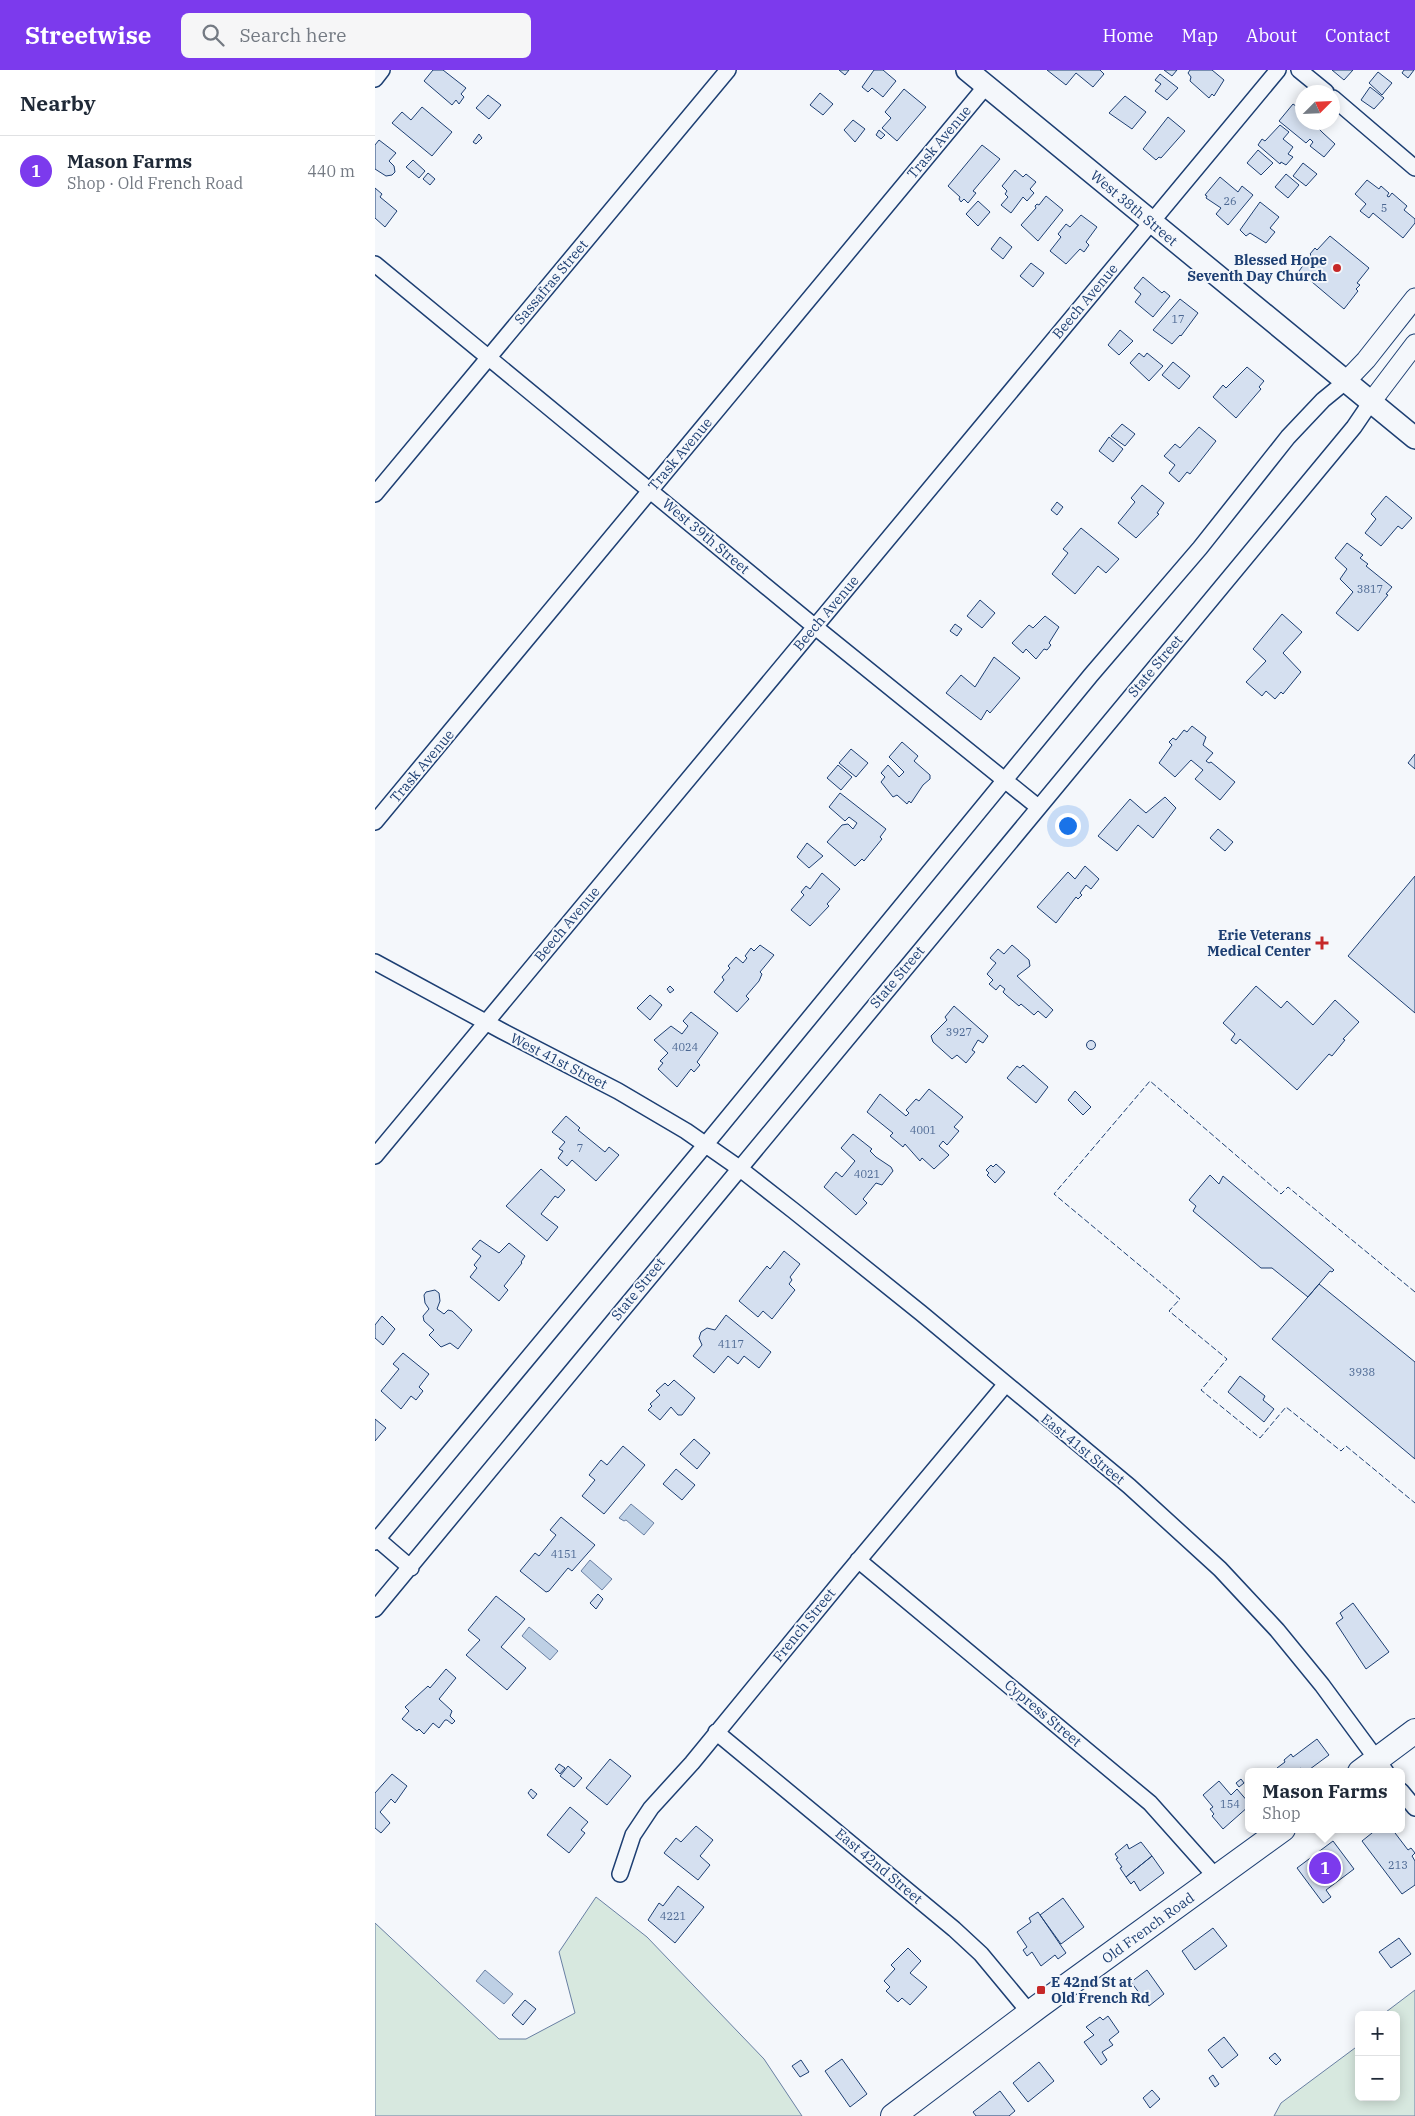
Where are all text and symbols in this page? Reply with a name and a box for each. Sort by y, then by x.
search box [181,13,531,58]
text: Streetwise [25,19,151,51]
icon: search [199,21,227,49]
text: Search here [239,23,346,47]
text: Home [1102,24,1154,47]
text: Map [1182,24,1218,47]
text: About [1246,24,1297,47]
text: Contact [1325,24,1390,47]
north arrow [1295,85,1340,130]
text: Nearby [20,89,96,117]
street label: Trask Avenue [903,102,975,182]
text: Mason Farms [67,149,192,173]
text: 1 [31,161,41,181]
text: 440 m [307,161,355,181]
street label: West 38th Street [1087,166,1181,250]
text: Shop · Old French Road [67,173,243,193]
house number: 26 [1223,194,1237,208]
house number: 5 [1381,201,1387,215]
street label: Sassafras Street [510,236,592,328]
place label: Blessed Hope Seventh Day Church [1187,251,1327,285]
street label: Beech Avenue [1048,260,1122,342]
marker: Blessed Hope Seventh Day Church [1331,262,1343,274]
house number: 17 [1171,312,1185,326]
street label: Trask Avenue [644,414,716,494]
street label: West 39th Street [659,494,753,578]
street label: Beech Avenue [789,572,863,654]
house number: 3817 [1357,582,1383,596]
street label: State Street [1124,631,1186,701]
street label: Trask Avenue [386,726,458,806]
your location [1055,813,1081,839]
street label: Beech Avenue [530,883,604,965]
place label: Erie Veterans Medical Center [1207,926,1311,960]
marker: Erie Veterans Medical Center [1315,936,1329,950]
street label: State Street [866,942,928,1012]
house number: 3927 [946,1025,972,1039]
street label: West 41st Street [508,1029,611,1093]
house number: 4024 [672,1040,699,1054]
house number: 4001 [910,1123,936,1137]
house number: 7 [577,1141,583,1155]
house number: 4021 [854,1167,880,1181]
street label: State Street [607,1254,669,1324]
house number: 4117 [718,1337,744,1351]
house number: 3938 [1349,1365,1375,1379]
street label: East 41st Street [1037,1410,1129,1488]
house number: 4151 [551,1547,577,1561]
street label: French Street [769,1584,839,1665]
street label: Cypress Street [1001,1676,1085,1750]
popup [1245,1768,1405,1833]
text: Mason Farms [1262,1779,1388,1803]
house number: 154 [1220,1797,1240,1811]
text: Shop [1262,1803,1301,1823]
street label: East 42nd Street [832,1824,926,1908]
pin: 1 [1309,1849,1341,1887]
house number: 213 [1388,1858,1408,1872]
street label: Old French Road [1098,1888,1198,1968]
house number: 4221 [660,1909,686,1923]
place label: E 42nd St at Old French Rd [1051,1973,1150,2007]
marker: E 42nd St at Old French Rd [1035,1984,1047,1996]
map controls [1355,2011,1400,2101]
button: + [1355,2011,1400,2056]
button: − [1355,2056,1400,2101]

